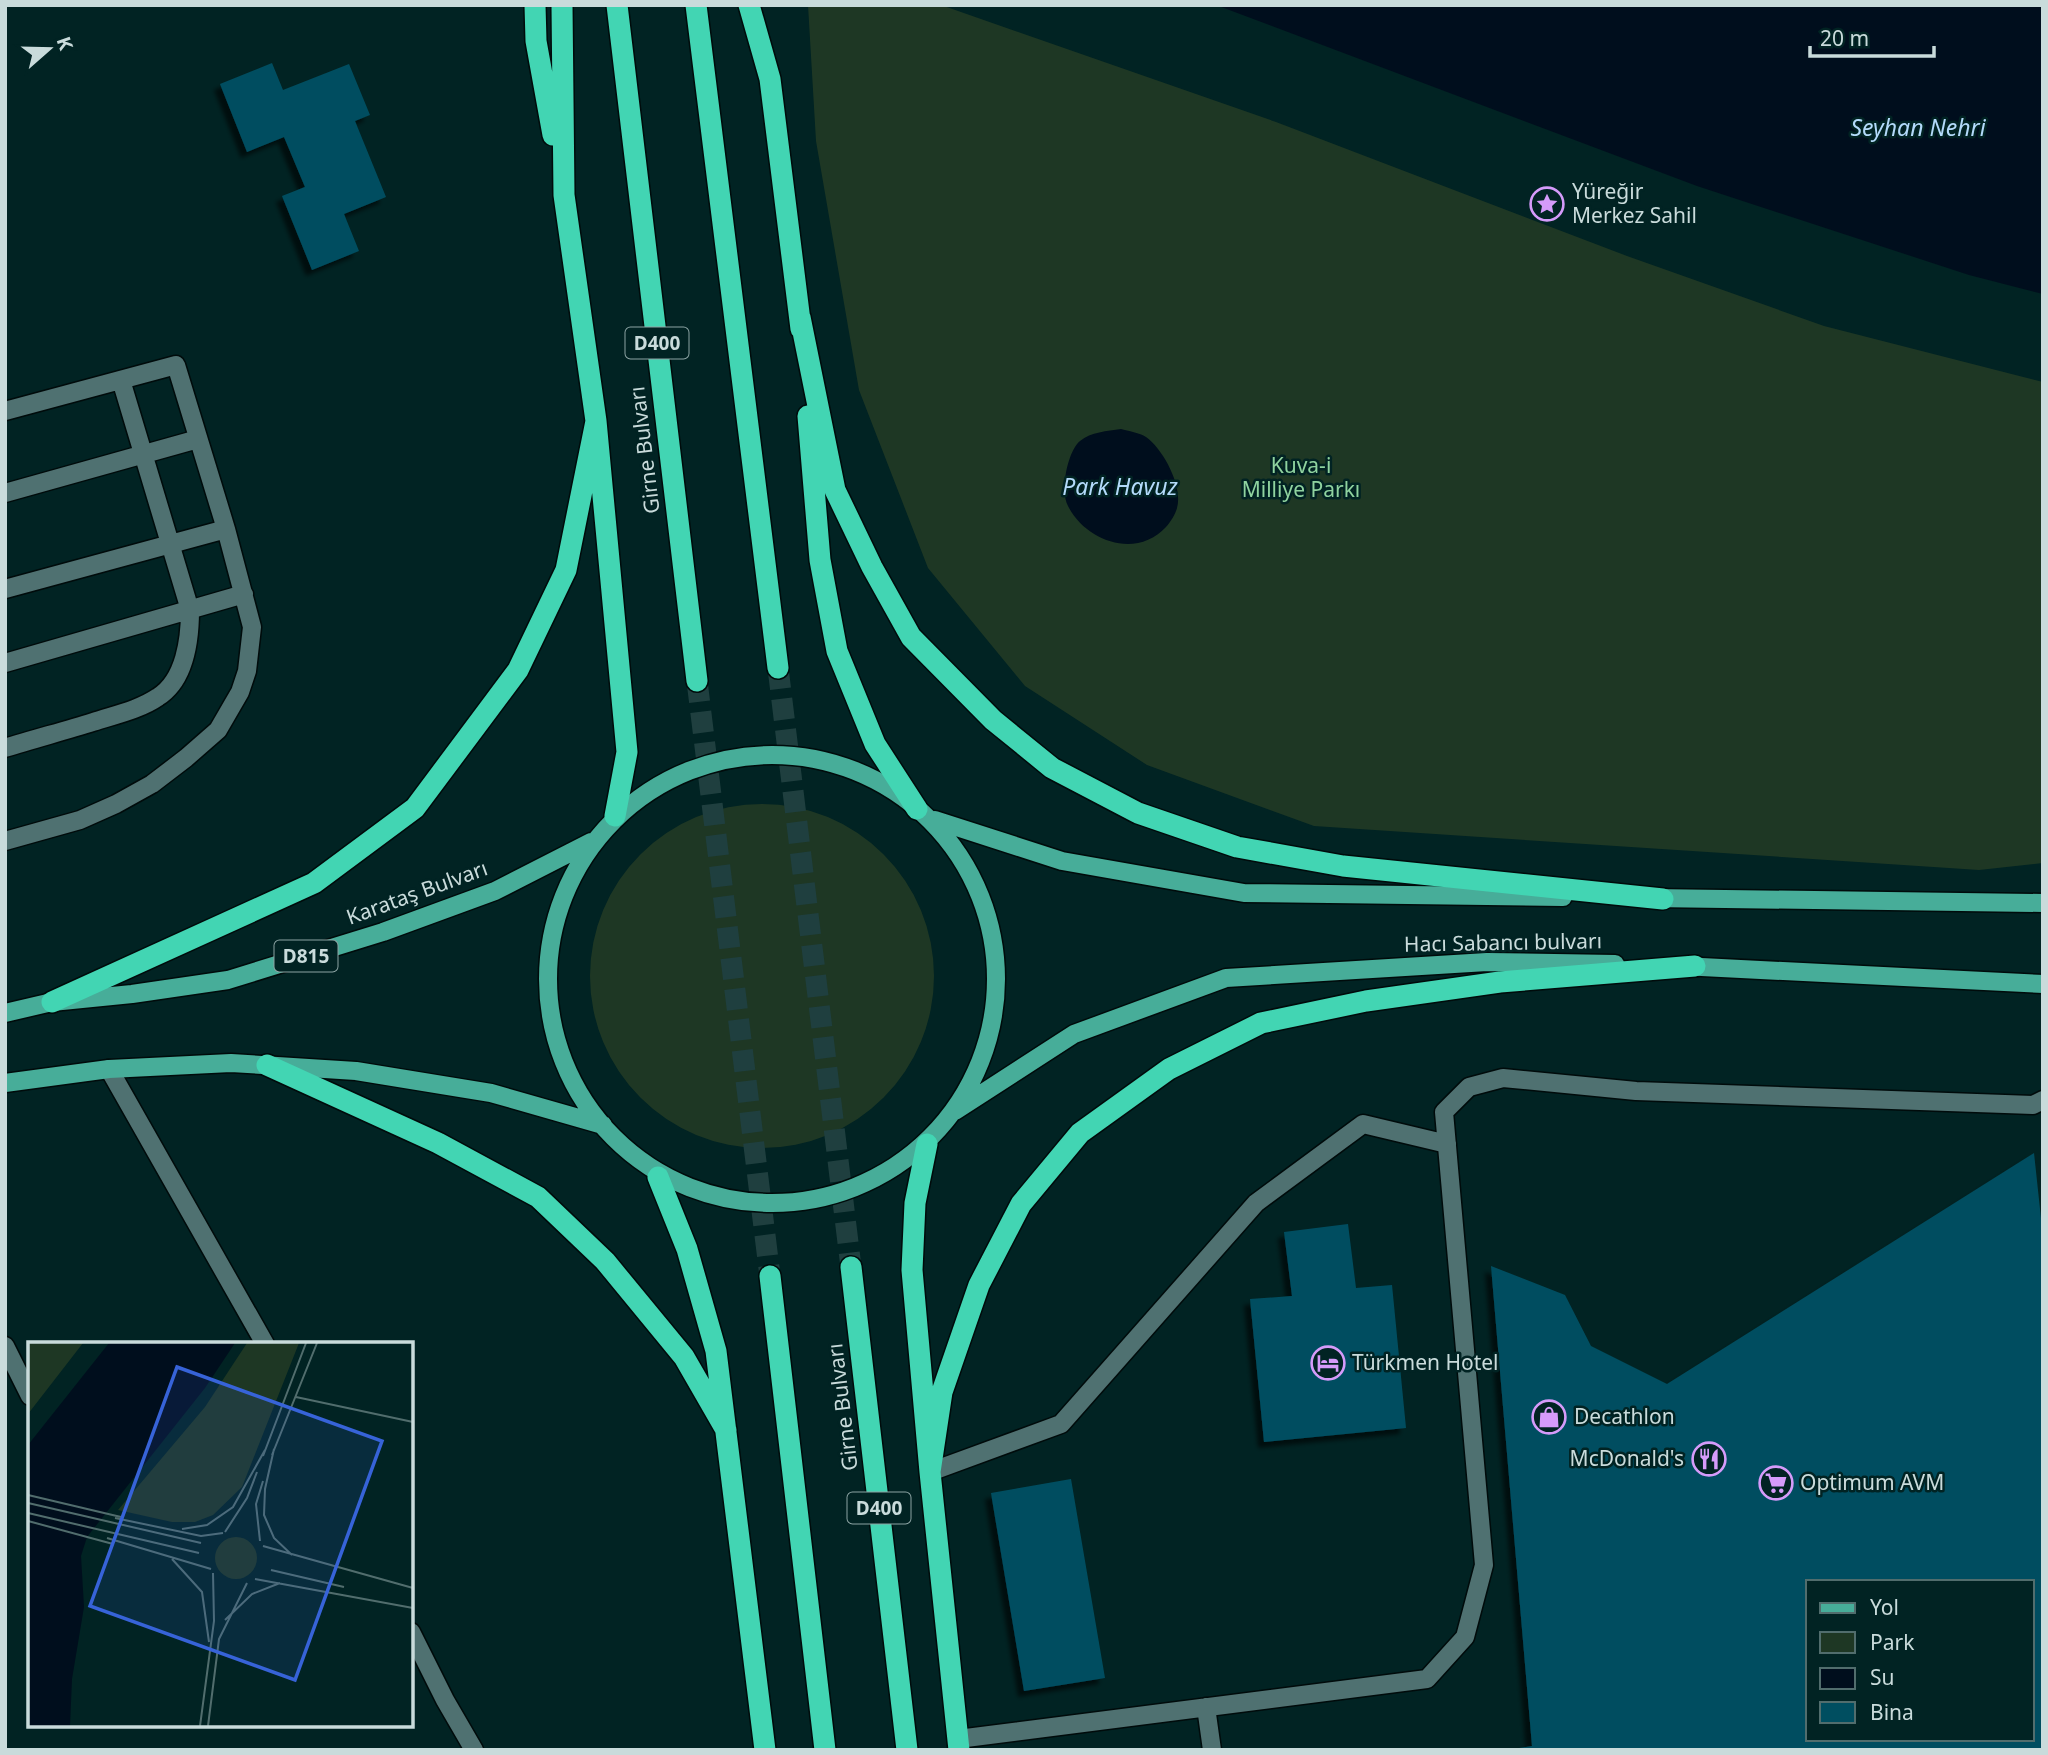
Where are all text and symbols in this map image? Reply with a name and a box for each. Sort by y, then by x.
north arrow [14,14,84,84]
scale bar [1810,14,1934,58]
text: 20 m [1820,24,1869,52]
text: K [51,33,79,54]
water label: Seyhan Nehri [1850,111,1987,143]
place label: Yüreğir Merkez Sahil [1572,177,1697,229]
place icon: Yüreğir Merkez Sahil [1528,185,1566,223]
road number: D400 [626,328,688,358]
street label: Girne Bulvarı [622,385,666,515]
park label: Kuva-i Milliye Parkı [1242,451,1360,503]
water label: Park Havuz [1062,470,1179,502]
street label: Karataş Bulvarı [342,854,491,931]
street label: Hacı Sabancı bulvarı [1404,926,1602,958]
road number: D815 [274,940,338,972]
inset map [28,1342,413,1727]
street label: Girne Bulvarı [820,1342,864,1472]
hotel icon: Türkmen Hotel [1309,1344,1347,1382]
place label: Türkmen Hotel [1352,1348,1499,1376]
shop icon: Decathlon [1530,1398,1568,1436]
place label: Decathlon [1574,1402,1675,1430]
restaurant icon: McDonald's [1690,1440,1728,1478]
place label: McDonald's [1570,1444,1684,1472]
supermarket icon: Optimum AVM [1757,1464,1795,1502]
place label: Optimum AVM [1800,1468,1944,1496]
road number: D400 [848,1492,910,1524]
legend [1806,1580,2034,1741]
text: Yol [1870,1593,1899,1621]
text: Park [1870,1628,1915,1656]
text: Su [1870,1663,1895,1691]
text: Bina [1870,1698,1914,1726]

